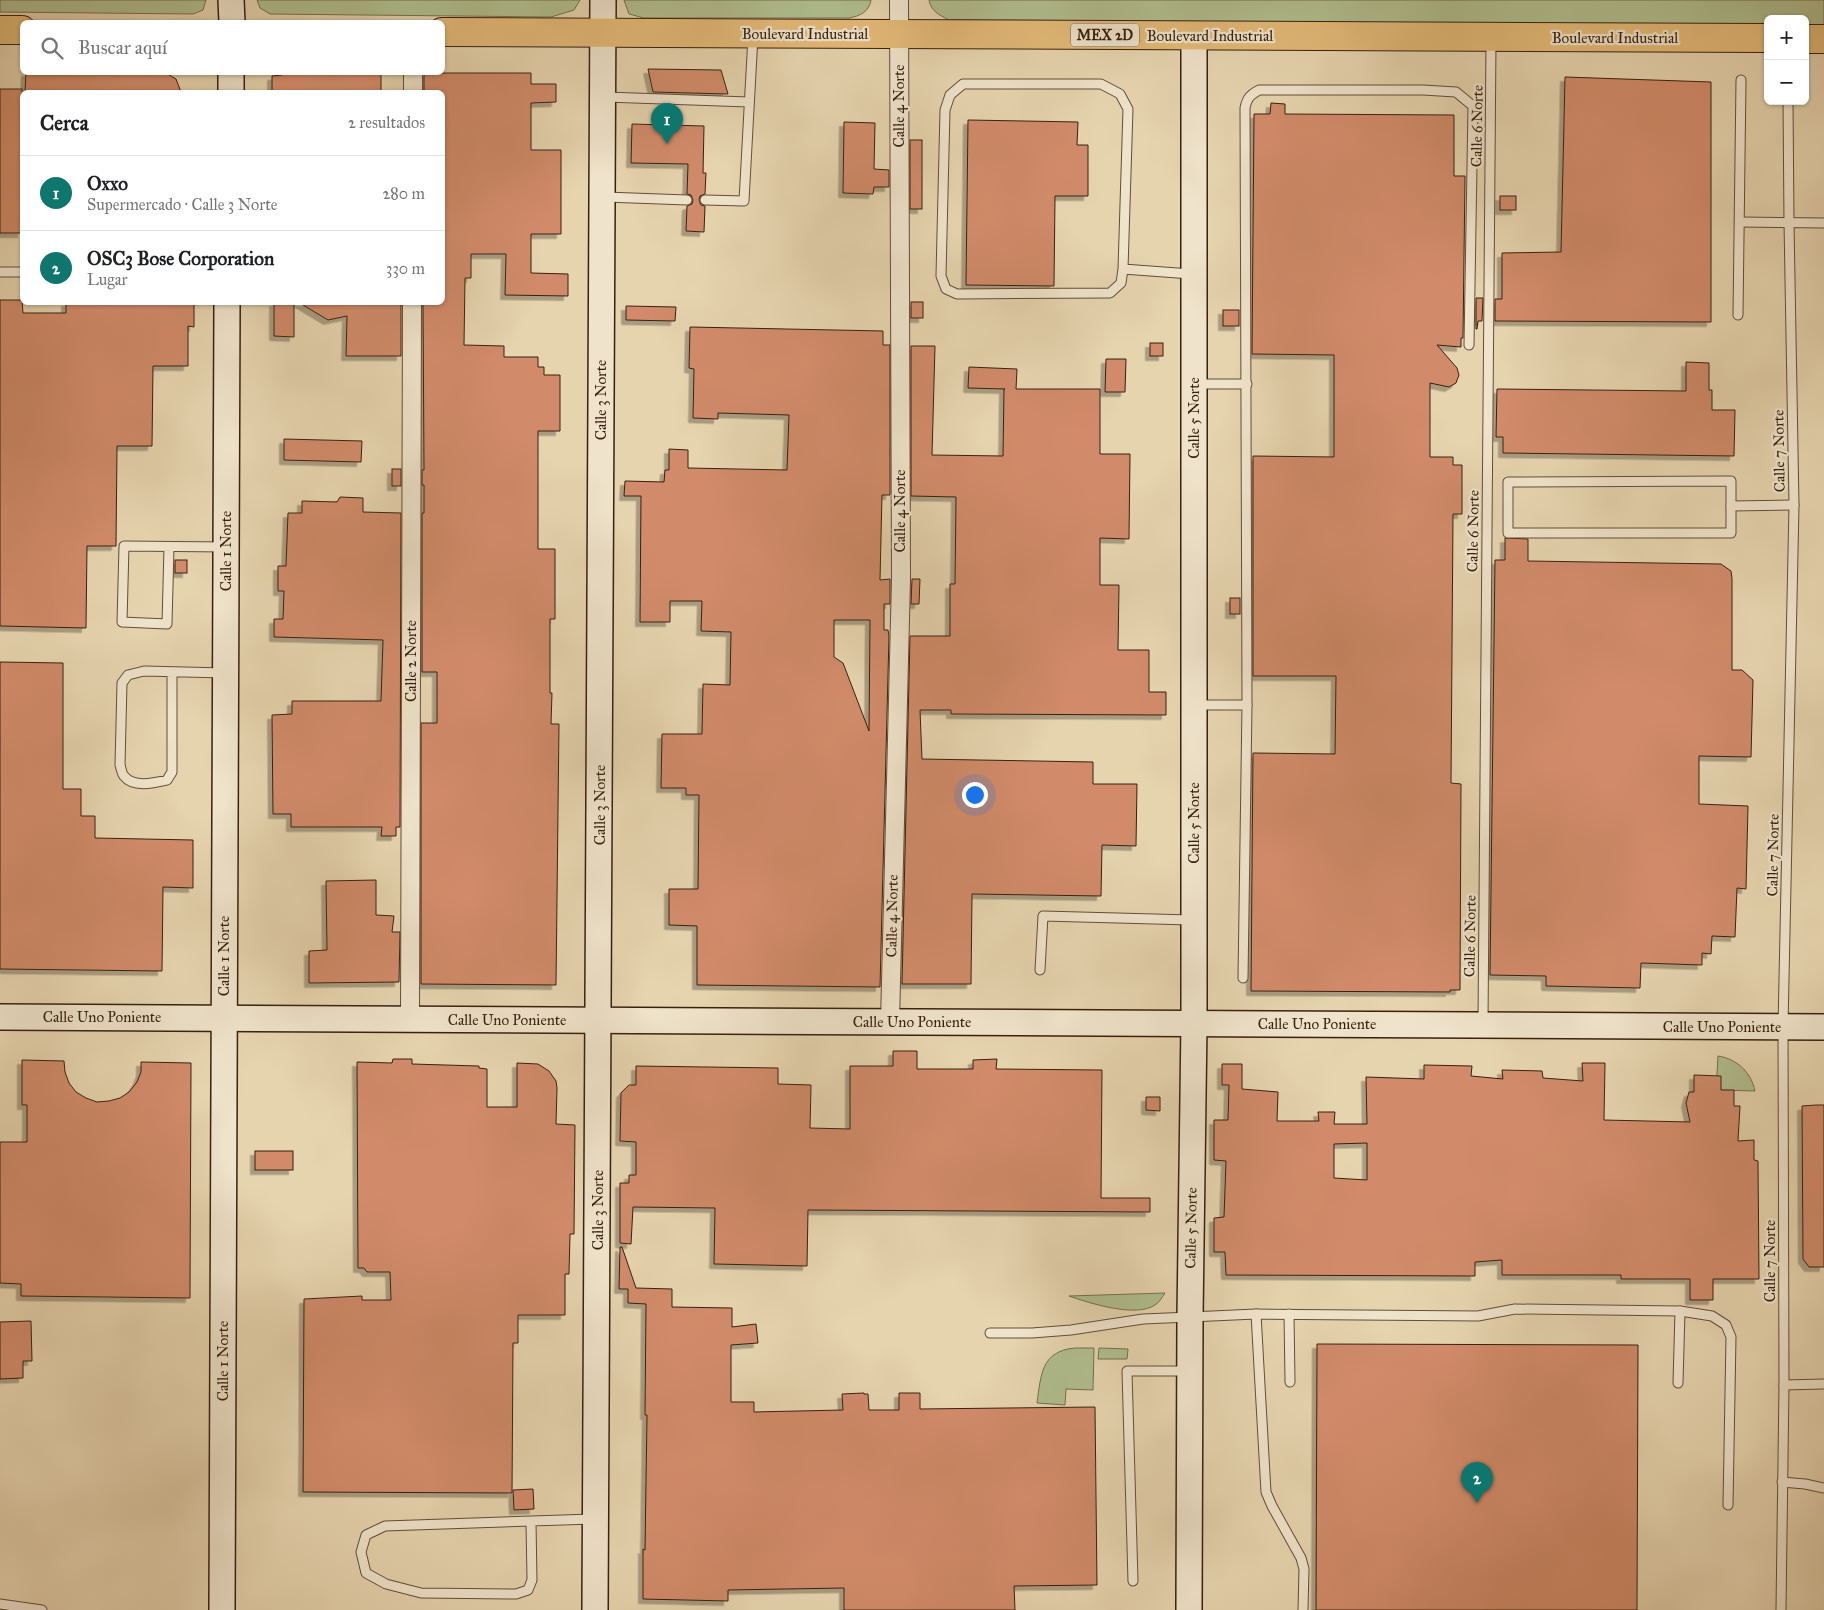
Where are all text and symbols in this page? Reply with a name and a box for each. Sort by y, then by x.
map controls [1764,15,1809,105]
button: + [1764,15,1809,60]
search box [20,20,445,75]
road number: MEX 2D [1071,24,1139,46]
street label: Boulevard Industrial [742,25,869,43]
street label: Boulevard Industrial [1147,27,1274,45]
street label: Boulevard Industrial [1552,29,1679,47]
icon: search [38,34,66,62]
text: Buscar aquí [78,36,167,59]
button: − [1764,60,1809,105]
street label: Calle 4 Norte [890,65,908,147]
street label: Calle 6 Norte [1467,85,1487,167]
pin: 1 [651,103,683,144]
text: Cerca [40,110,89,136]
text: 2 resultados [348,113,425,132]
text: Oxxo [87,172,128,195]
text: 1 [53,184,59,203]
text: 280 m [382,184,425,203]
text: Supermercado · Calle 3 Norte [87,195,277,214]
text: OSC3 Bose Corporation [87,247,274,270]
text: 2 [52,259,60,278]
text: 330 m [386,259,425,278]
text: Lugar [87,270,128,289]
street label: Calle 3 Norte [592,360,610,440]
street label: Calle 5 Norte [1185,377,1203,459]
street label: Calle 7 Norte [1769,410,1789,492]
street label: Calle 4 Norte [891,470,909,552]
street label: Calle 6 Norte [1463,490,1483,572]
street label: Calle 1 Norte [217,511,235,591]
street label: Calle 2 Norte [402,620,420,702]
street label: Calle 3 Norte [591,765,609,845]
your location [962,782,988,808]
street label: Calle 5 Norte [1185,782,1203,864]
street label: Calle 7 Norte [1763,814,1783,896]
street label: Calle 4 Norte [882,874,902,958]
street label: Calle 6 Norte [1460,895,1480,977]
street label: Calle 1 Norte [215,916,233,996]
street label: Calle Uno Poniente [43,1008,161,1026]
street label: Calle Uno Poniente [448,1011,566,1029]
street label: Calle Uno Poniente [853,1013,971,1031]
street label: Calle Uno Poniente [1258,1015,1376,1033]
street label: Calle Uno Poniente [1663,1018,1781,1036]
street label: Calle 3 Norte [589,1170,607,1250]
street label: Calle 5 Norte [1181,1187,1201,1269]
street label: Calle 7 Norte [1761,1220,1779,1302]
street label: Calle 1 Norte [214,1321,232,1401]
pin: 2 [1461,1462,1493,1503]

